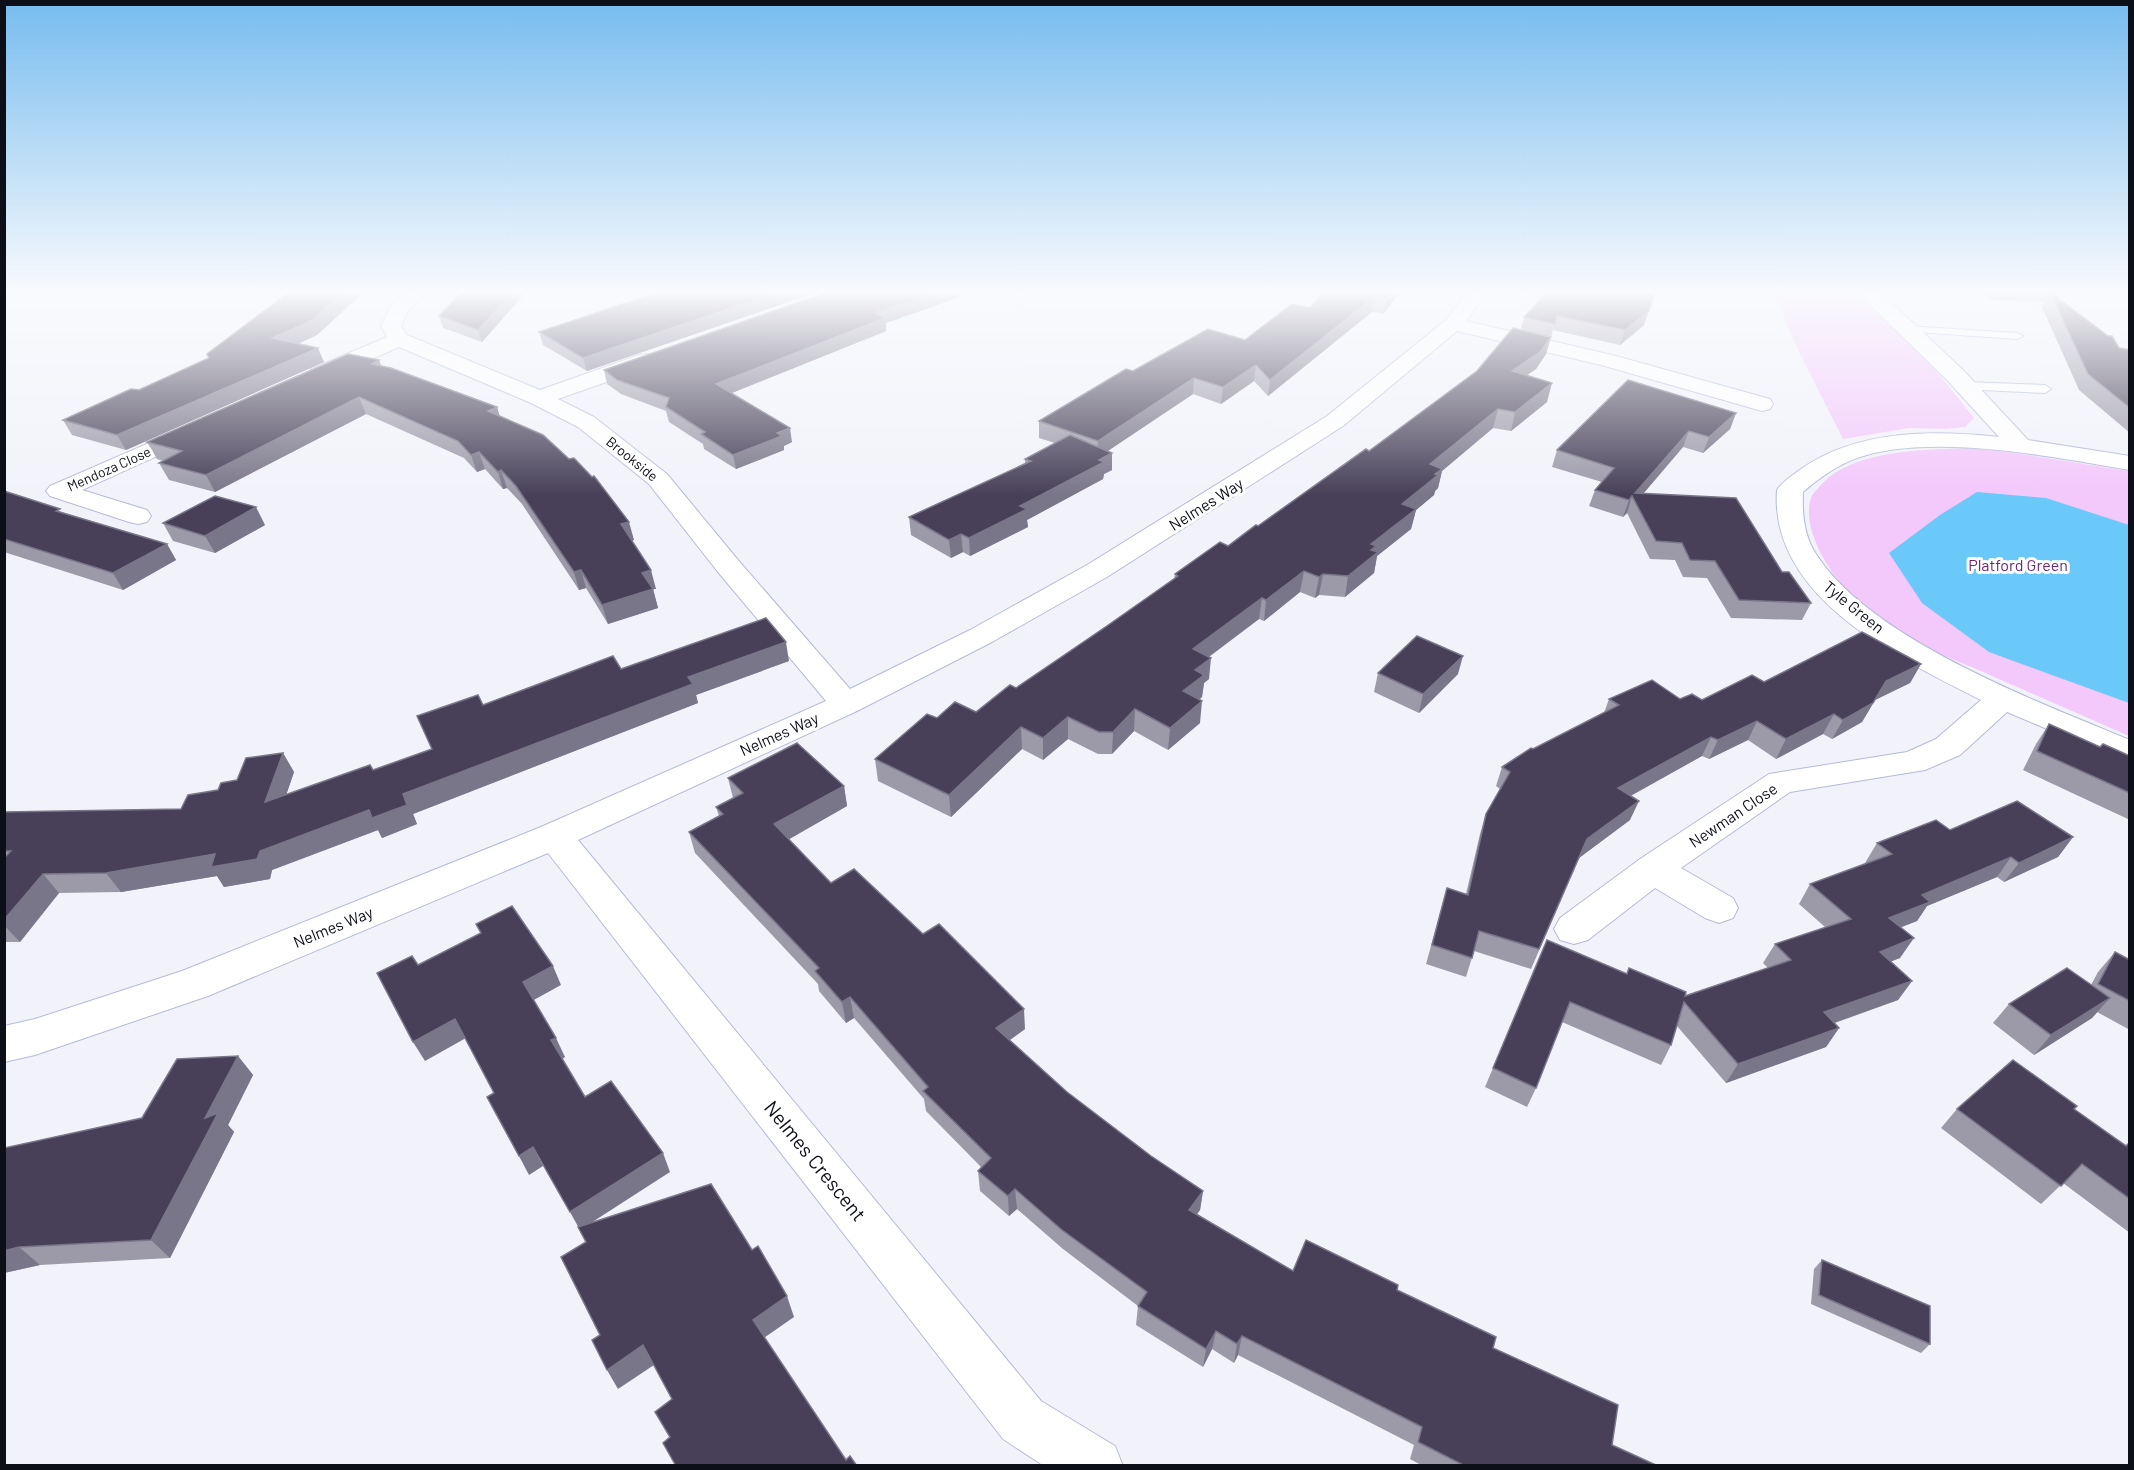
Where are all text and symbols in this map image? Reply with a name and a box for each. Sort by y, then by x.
street label: Brookside [603,433,662,485]
street label: Mendoza Close [64,442,153,495]
street label: Nelmes Way [1165,473,1247,534]
park label: Platford Green [1968,555,2068,574]
street label: Tyle Green [1820,576,1888,637]
street label: Nelmes Way [736,707,822,759]
street label: Newman Close [1685,778,1780,851]
street label: Nelmes Way [290,902,376,951]
street label: Nelmes Crescent [760,1095,872,1225]

